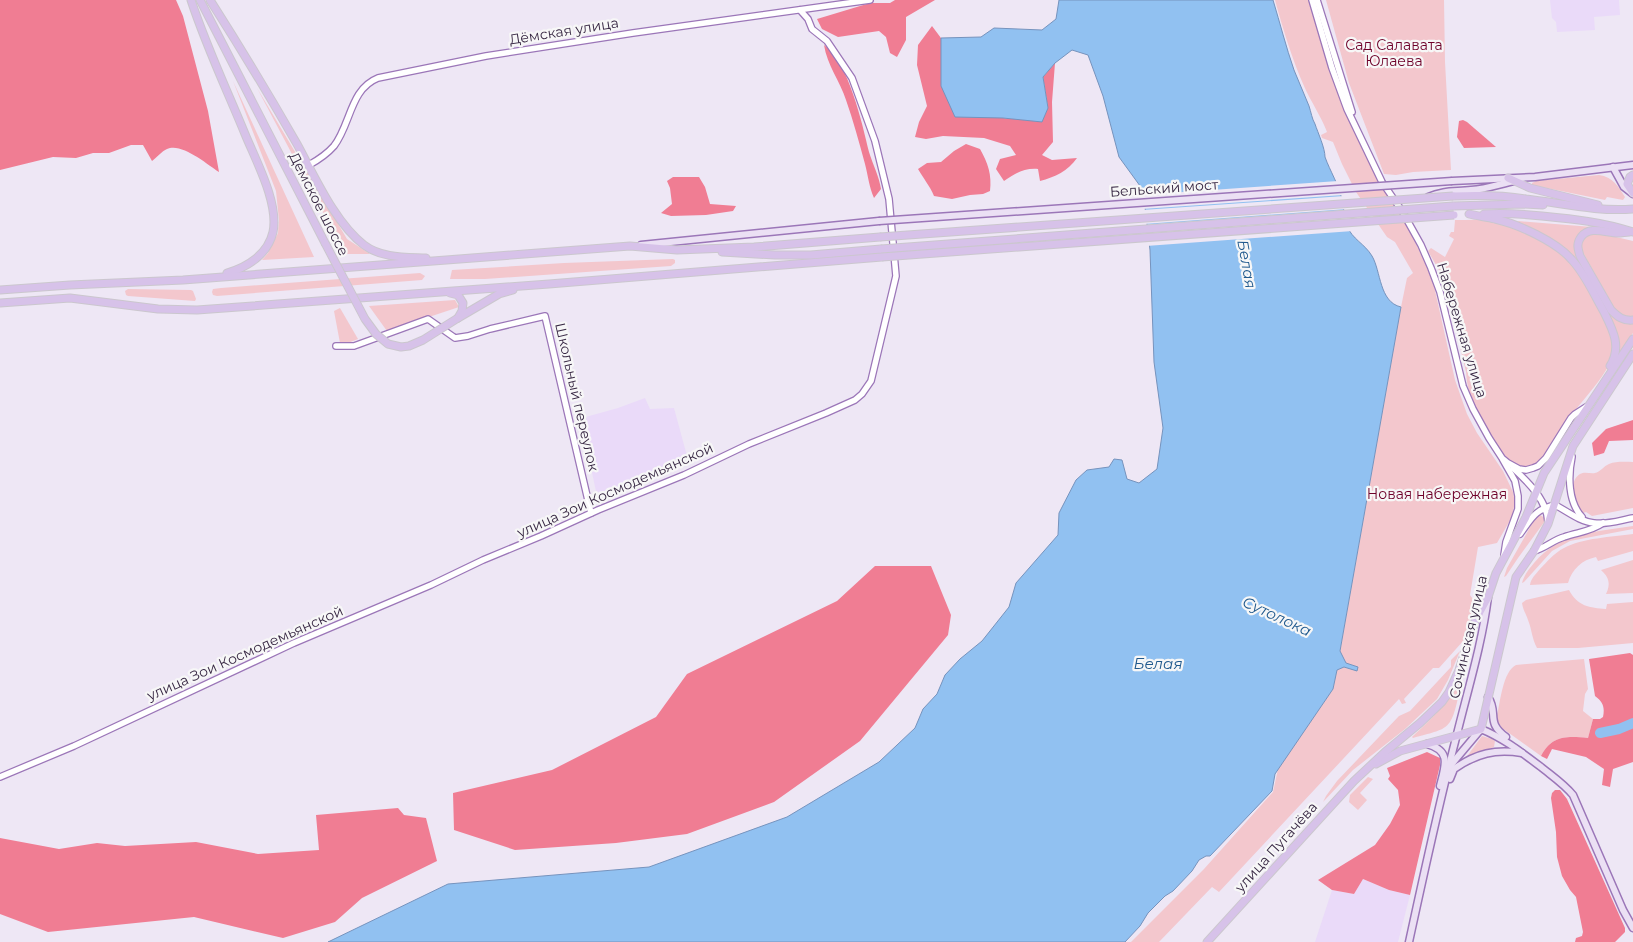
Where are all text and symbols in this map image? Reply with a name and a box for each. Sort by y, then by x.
street label: Дёмская улица [508,13,620,49]
park label: Сад Салавата Юлаева [1345,36,1443,70]
street label: Демское шоссе [285,149,353,259]
street label: Бельский мост [1109,175,1219,201]
water label: Белая [1233,238,1261,290]
street label: Набережная улица [1433,260,1491,400]
street label: Школьный переулок [551,321,603,473]
street label: улица Зои Космодемьянской [513,438,716,542]
park label: Новая набережная [1367,485,1507,503]
street label: Сочинская улица [1445,574,1491,700]
water label: Сутолока [1240,592,1314,640]
street label: улица Зои Космодемьянской [143,601,346,705]
water label: Белая [1133,654,1183,673]
street label: улица Пугачёва [1230,798,1321,897]

